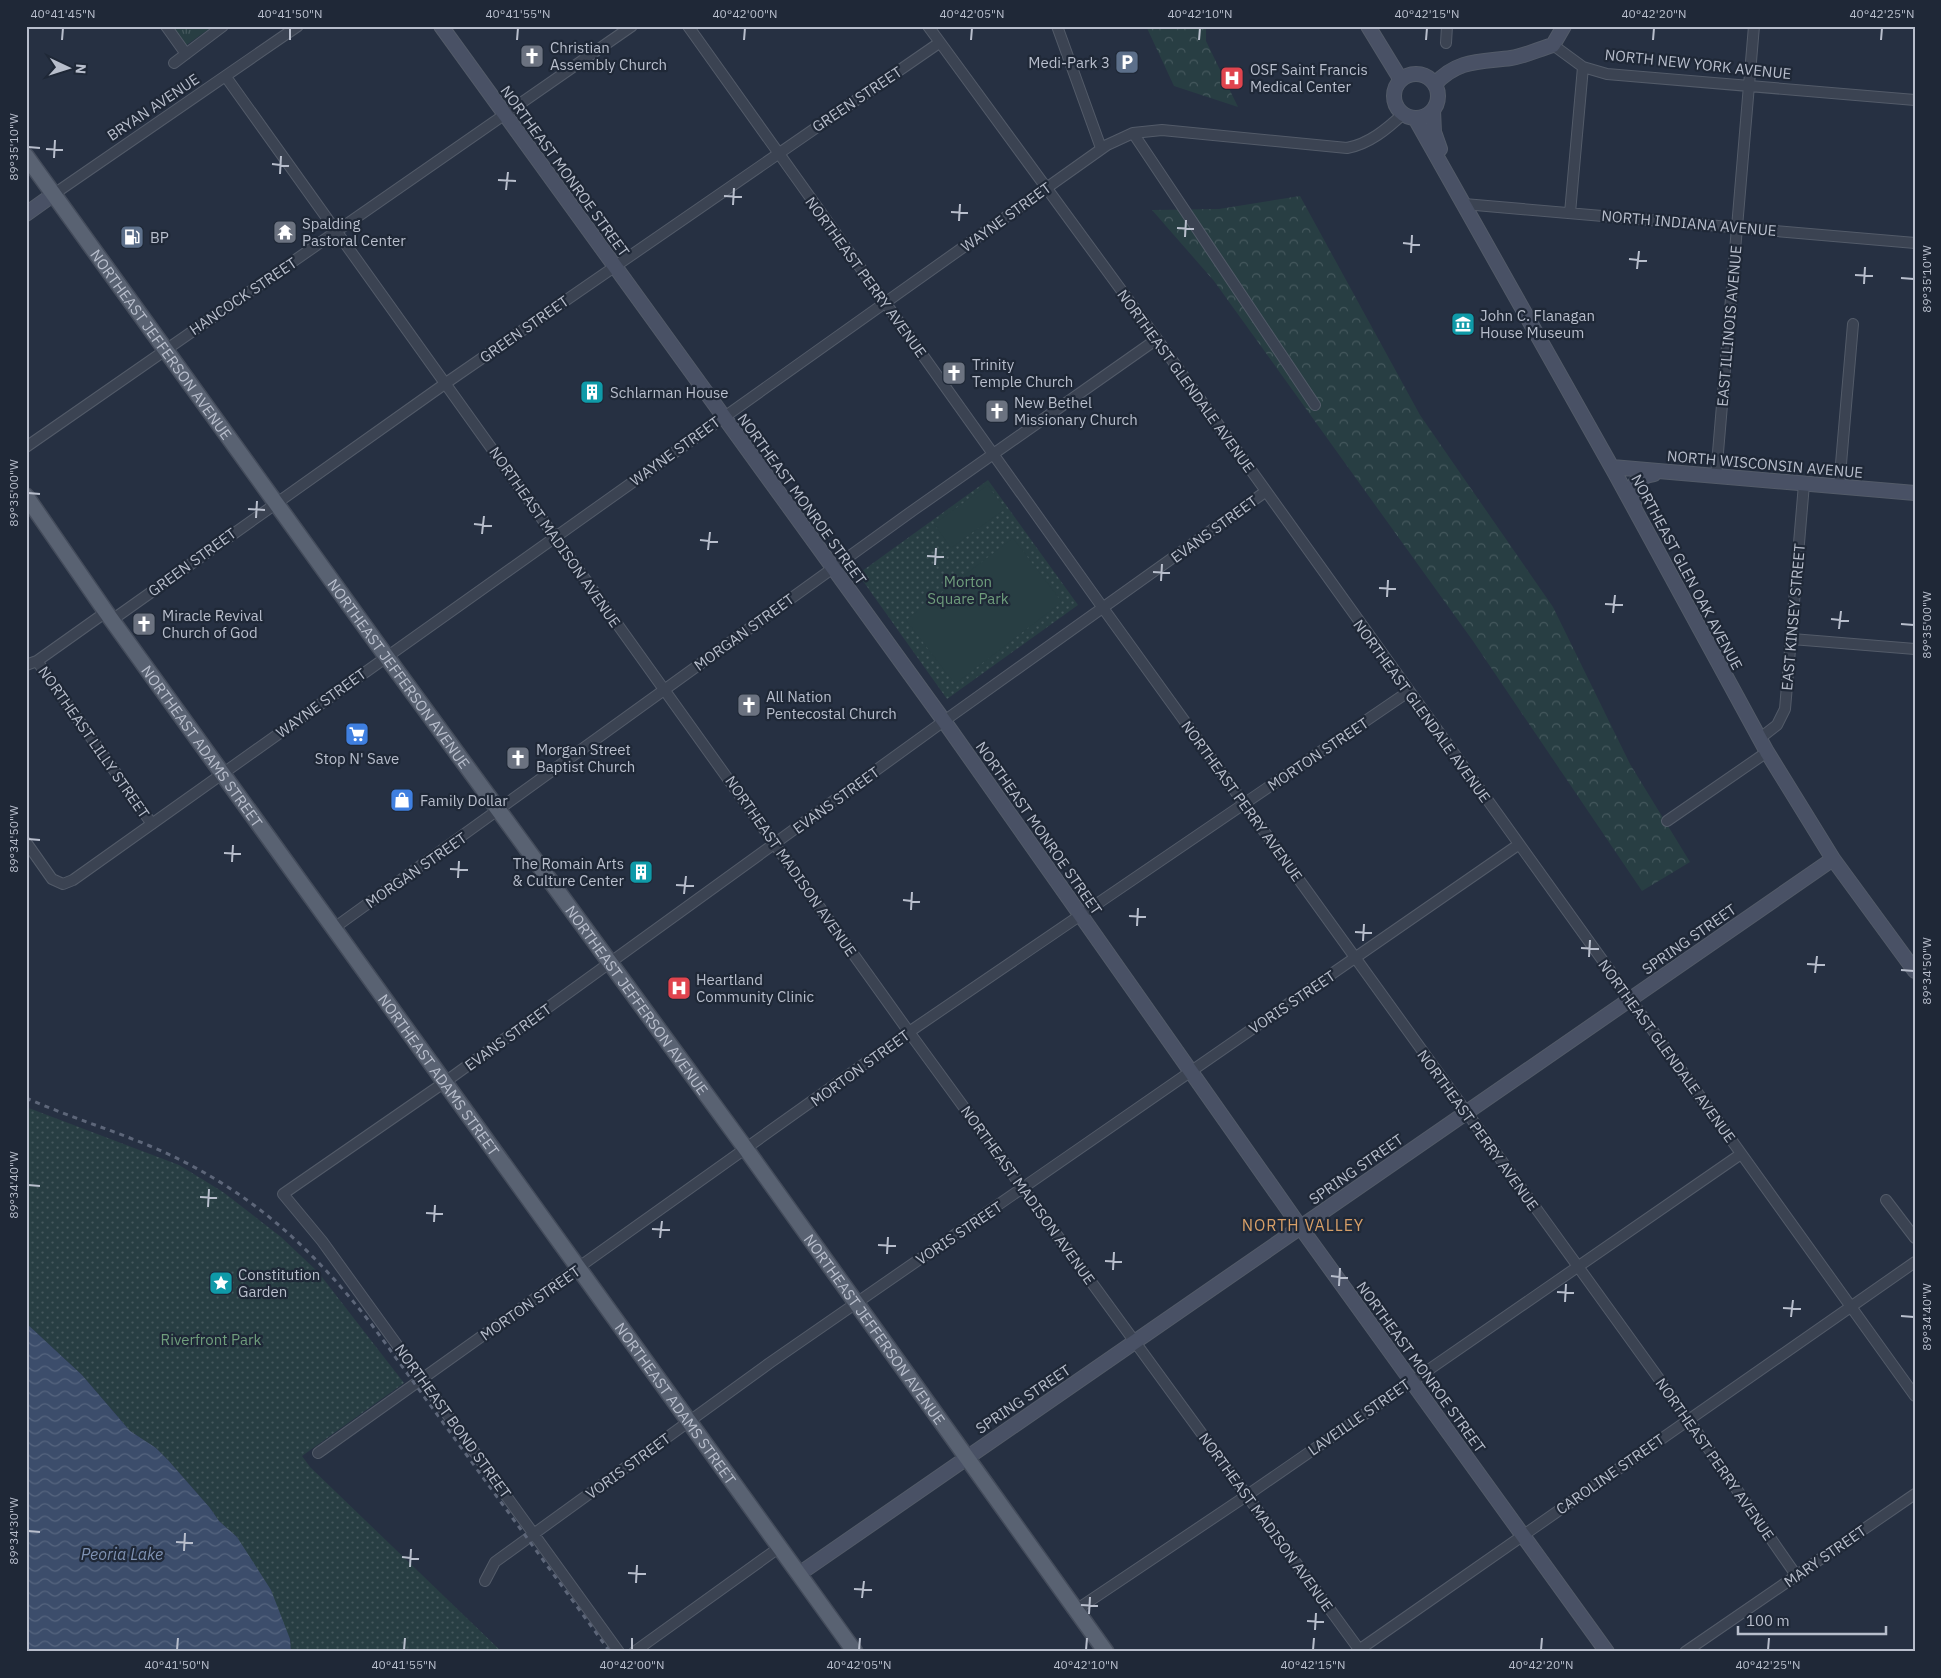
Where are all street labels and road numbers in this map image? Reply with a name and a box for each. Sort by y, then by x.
street label: NORTH NEW YORK AVENUE [1604,45,1792,83]
street label: GREEN STREET [808,62,906,136]
street label: BRYAN AVENUE [103,69,203,145]
street label: NORTHEAST MONROE STREET [496,82,634,261]
street label: WAYNE STREET [957,178,1055,256]
street label: NORTHEAST PERRY AVENUE [801,193,931,361]
street label: NORTH INDIANA AVENUE [1601,206,1777,240]
street label: NORTHEAST JEFFERSON AVENUE [87,245,237,443]
street label: EAST ILLINOIS AVENUE [1712,245,1746,407]
street label: HANCOCK STREET [186,253,301,339]
street label: NORTHEAST GLENDALE AVENUE [1113,286,1259,476]
street label: GREEN STREET [476,291,573,367]
street label: NORTHEAST MONROE STREET [733,410,871,589]
street label: WAYNE STREET [626,412,724,490]
street label: NORTHEAST MADISON AVENUE [485,443,625,631]
street label: NORTH WISCONSIN AVENUE [1666,446,1864,482]
street label: NORTHEAST GLEN OAK AVENUE [1627,471,1747,673]
street label: EVANS STREET [1167,491,1261,567]
street label: GREEN STREET [144,523,240,600]
street label: EAST KINSEY STREET [1777,542,1809,691]
street label: NORTHEAST JEFFERSON AVENUE [324,575,474,772]
street label: MORGAN STREET [690,589,798,675]
street label: NORTHEAST GLENDALE AVENUE [1349,616,1495,806]
street label: NORTHEAST ADAMS STREET [138,661,267,831]
street label: NORTHEAST LILLY STREET [34,662,154,822]
street label: WAYNE STREET [272,664,370,742]
street label: MORTON STREET [1264,713,1373,795]
street label: NORTHEAST PERRY AVENUE [1177,717,1307,885]
street label: NORTHEAST MONROE STREET [972,738,1106,919]
street label: EVANS STREET [789,762,883,838]
street label: NORTHEAST MADISON AVENUE [721,772,861,960]
street label: MORGAN STREET [362,828,471,912]
street label: SPRING STREET [1638,899,1740,979]
street label: NORTHEAST JEFFERSON AVENUE [562,901,713,1099]
street label: NORTHEAST GLENDALE AVENUE [1594,956,1740,1146]
street label: VORIS STREET [1245,966,1339,1038]
street label: NORTHEAST ADAMS STREET [374,990,504,1160]
street label: EVANS STREET [461,999,555,1075]
street label: MORTON STREET [807,1025,914,1110]
street label: NORTHEAST PERRY AVENUE [1413,1046,1543,1214]
street label: NORTHEAST MADISON AVENUE [957,1102,1099,1288]
street label: SPRING STREET [1305,1129,1407,1209]
street label: VORIS STREET [912,1197,1006,1269]
street label: NORTHEAST JEFFERSON AVENUE [800,1230,950,1428]
street label: MORTON STREET [476,1261,584,1345]
street label: NORTHEAST MONROE STREET [1352,1278,1490,1457]
street label: NORTHEAST ADAMS STREET [611,1319,741,1488]
street label: NORTHEAST BOND STREET [391,1340,516,1502]
street label: SPRING STREET [972,1360,1075,1438]
street label: LAVEILLE STREET [1304,1374,1414,1459]
street label: NORTHEAST PERRY AVENUE [1652,1374,1778,1544]
street label: VORIS STREET [582,1429,674,1503]
street label: NORTHEAST MADISON AVENUE [1195,1429,1337,1615]
street label: CAROLINE STREET [1552,1429,1668,1519]
street label: MARY STREET [1780,1520,1870,1591]

